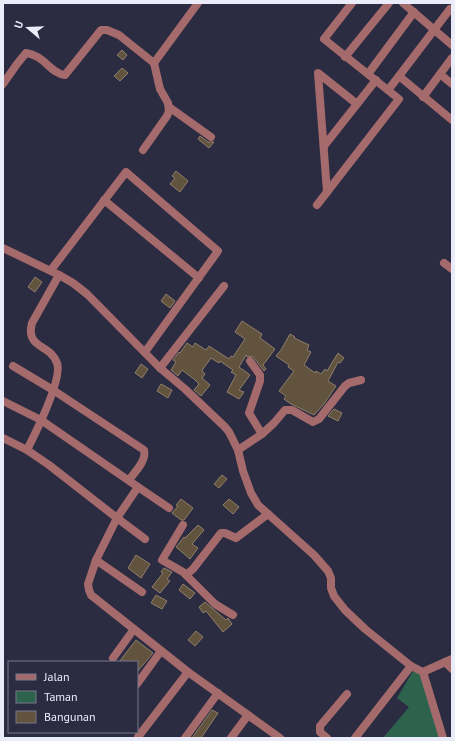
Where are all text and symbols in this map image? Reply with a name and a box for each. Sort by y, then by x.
north arrow [8,8,48,48]
text: U [11,19,26,30]
legend [8,661,138,733]
text: Jalan [43,669,69,684]
text: Taman [44,689,78,704]
text: Bangunan [44,709,96,724]

